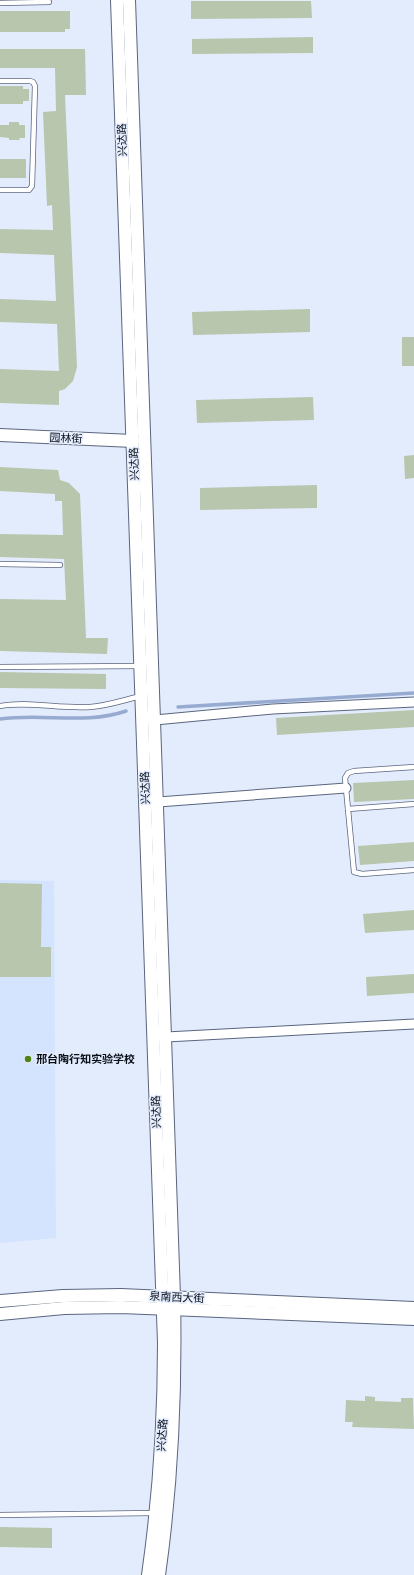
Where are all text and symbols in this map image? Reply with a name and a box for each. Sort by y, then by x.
street label: 兴达路 [114,123,130,157]
street label: 园林街 [49,430,83,446]
street label: 兴达路 [126,447,142,481]
street label: 兴达路 [137,771,153,805]
place label: 邢台陶行知实验学校 [36,1052,135,1066]
marker: 邢台陶行知实验学校 [23,1054,33,1064]
street label: 兴达路 [148,1095,164,1129]
street label: 泉南西大街 [149,1289,205,1305]
street label: 兴达路 [154,1418,170,1452]

